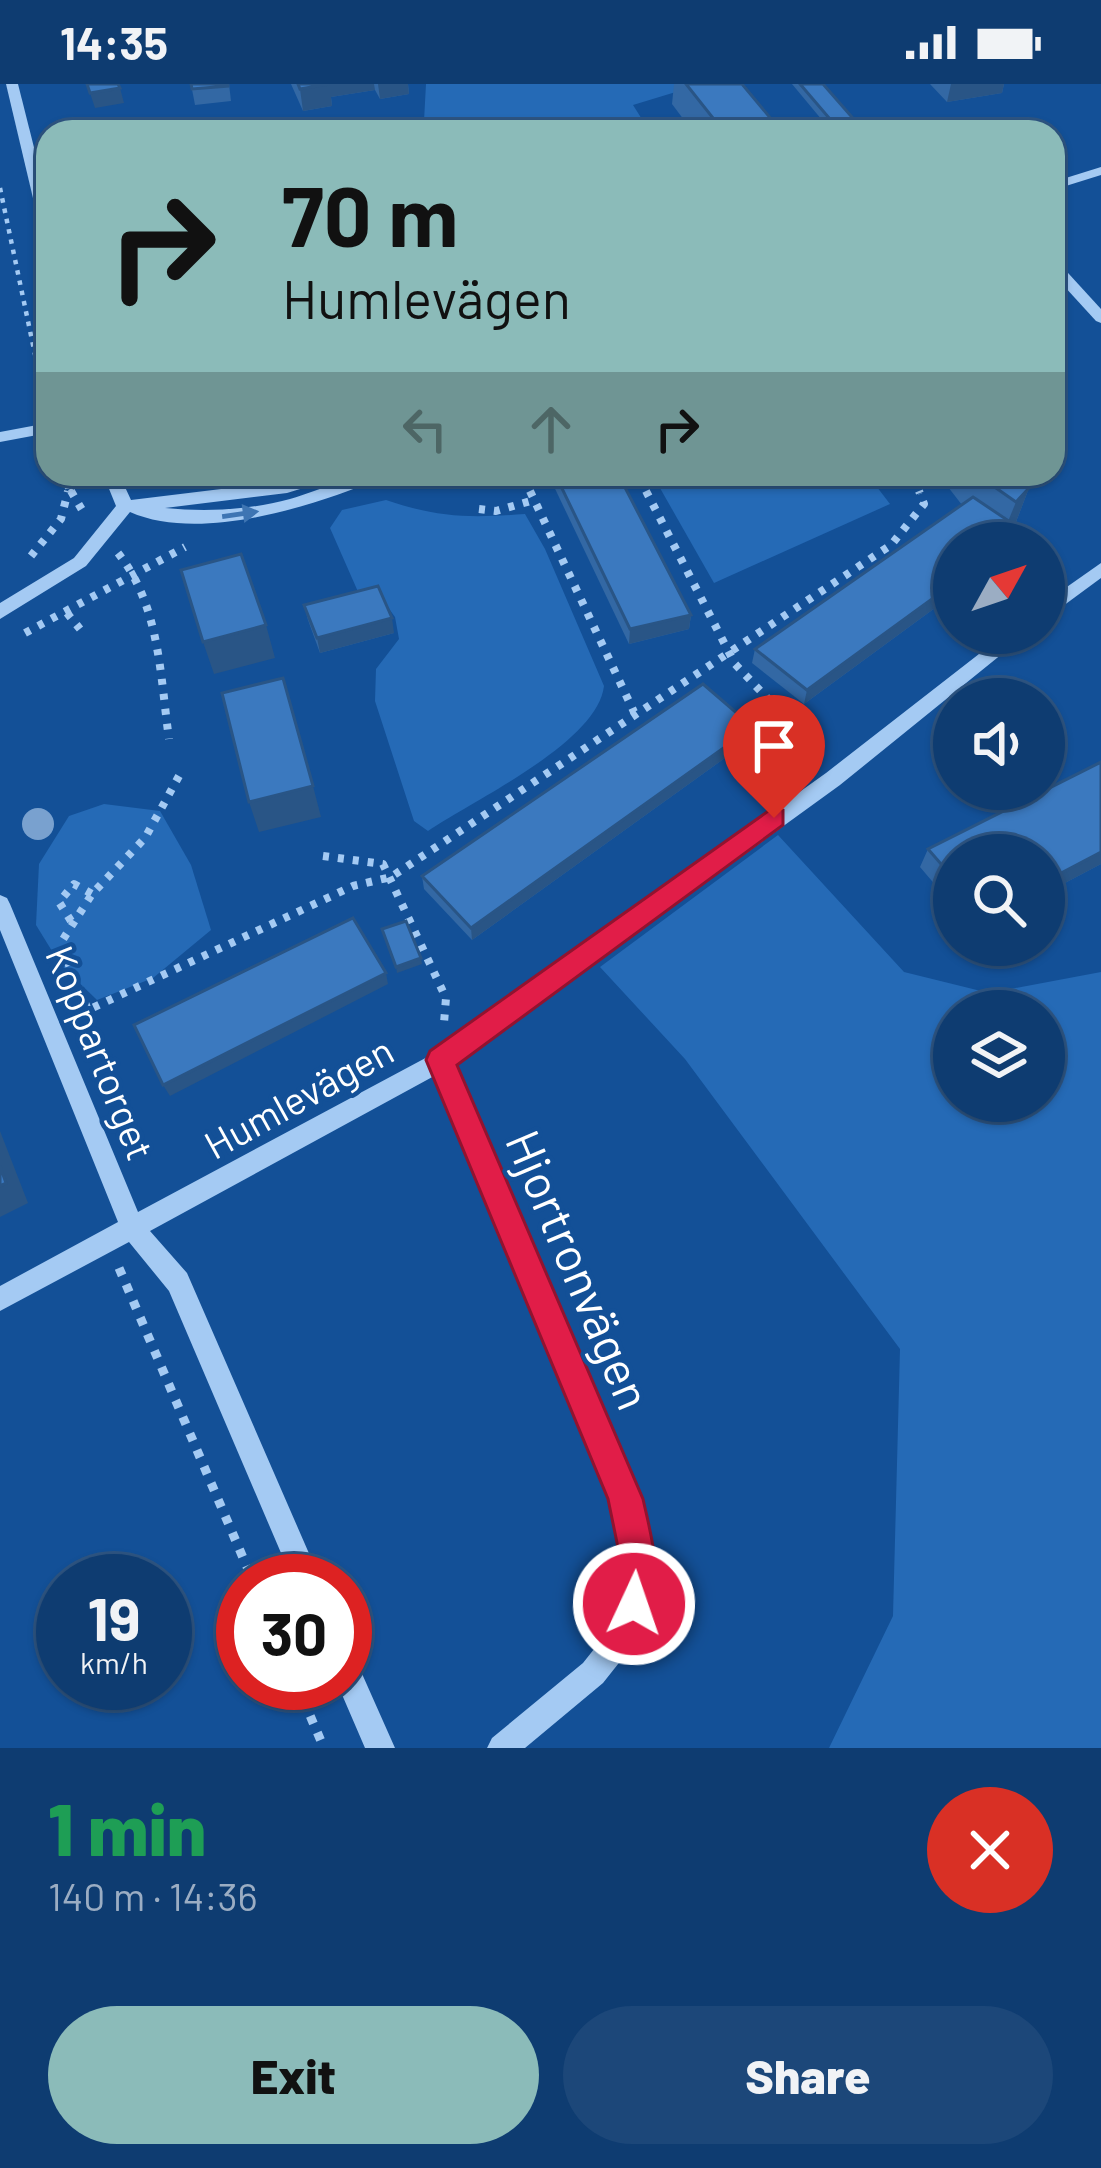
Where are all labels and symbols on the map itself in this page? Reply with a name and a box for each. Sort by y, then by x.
one-way arrow [222,504,260,523]
north arrow [933,522,1065,654]
pin [723,695,825,818]
street label: Koppartorget [37,939,166,1166]
street label: Humlevägen [196,1026,401,1168]
street label: Hjortronvägen [495,1121,665,1418]
position arrow [571,1541,697,1667]
speed limit sign: 30 [216,1554,372,1710]

